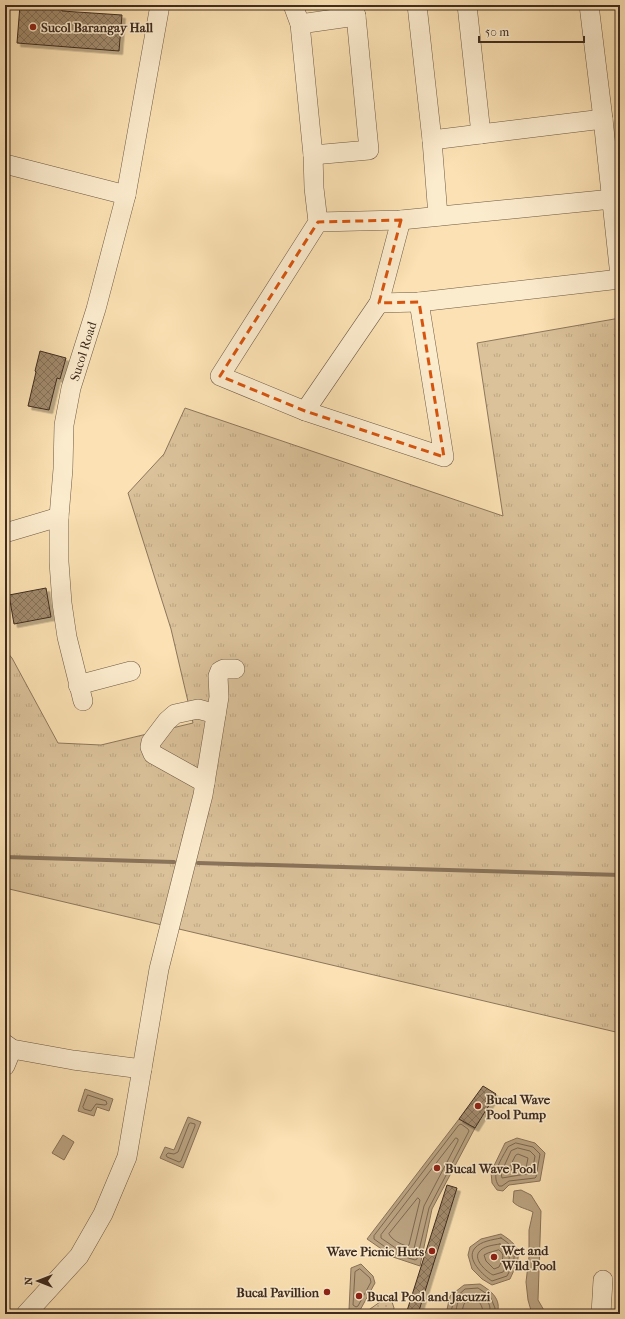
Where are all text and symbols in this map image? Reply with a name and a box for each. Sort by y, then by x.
scale bar [479,18,584,44]
place label: Sucol Barangay Hall [41,20,153,36]
marker: Sucol Barangay Hall [28,22,38,32]
text: 50 m [485,25,509,39]
street label: Sucol Road [67,319,100,383]
place label: Bucal Wave Pool Pump [486,1092,551,1123]
marker: Bucal Wave Pool Pump [473,1101,483,1111]
place label: Bucal Wave Pool [445,1161,537,1176]
marker: Bucal Wave Pool [432,1163,442,1173]
place label: Wet and Wild Pool [501,1243,557,1273]
place label: Wave Picnic Huts [326,1244,424,1259]
marker: Wave Picnic Huts [427,1246,437,1256]
marker: Wet and Wild Pool [489,1252,499,1262]
north arrow [18,1261,58,1301]
text: N [22,1276,35,1285]
place label: Bucal Pavillion [236,1285,319,1300]
marker: Bucal Pavillion [322,1287,332,1297]
place label: Bucal Pool and Jacuzzi [367,1289,490,1305]
marker: Bucal Pool and Jacuzzi [354,1291,364,1301]

